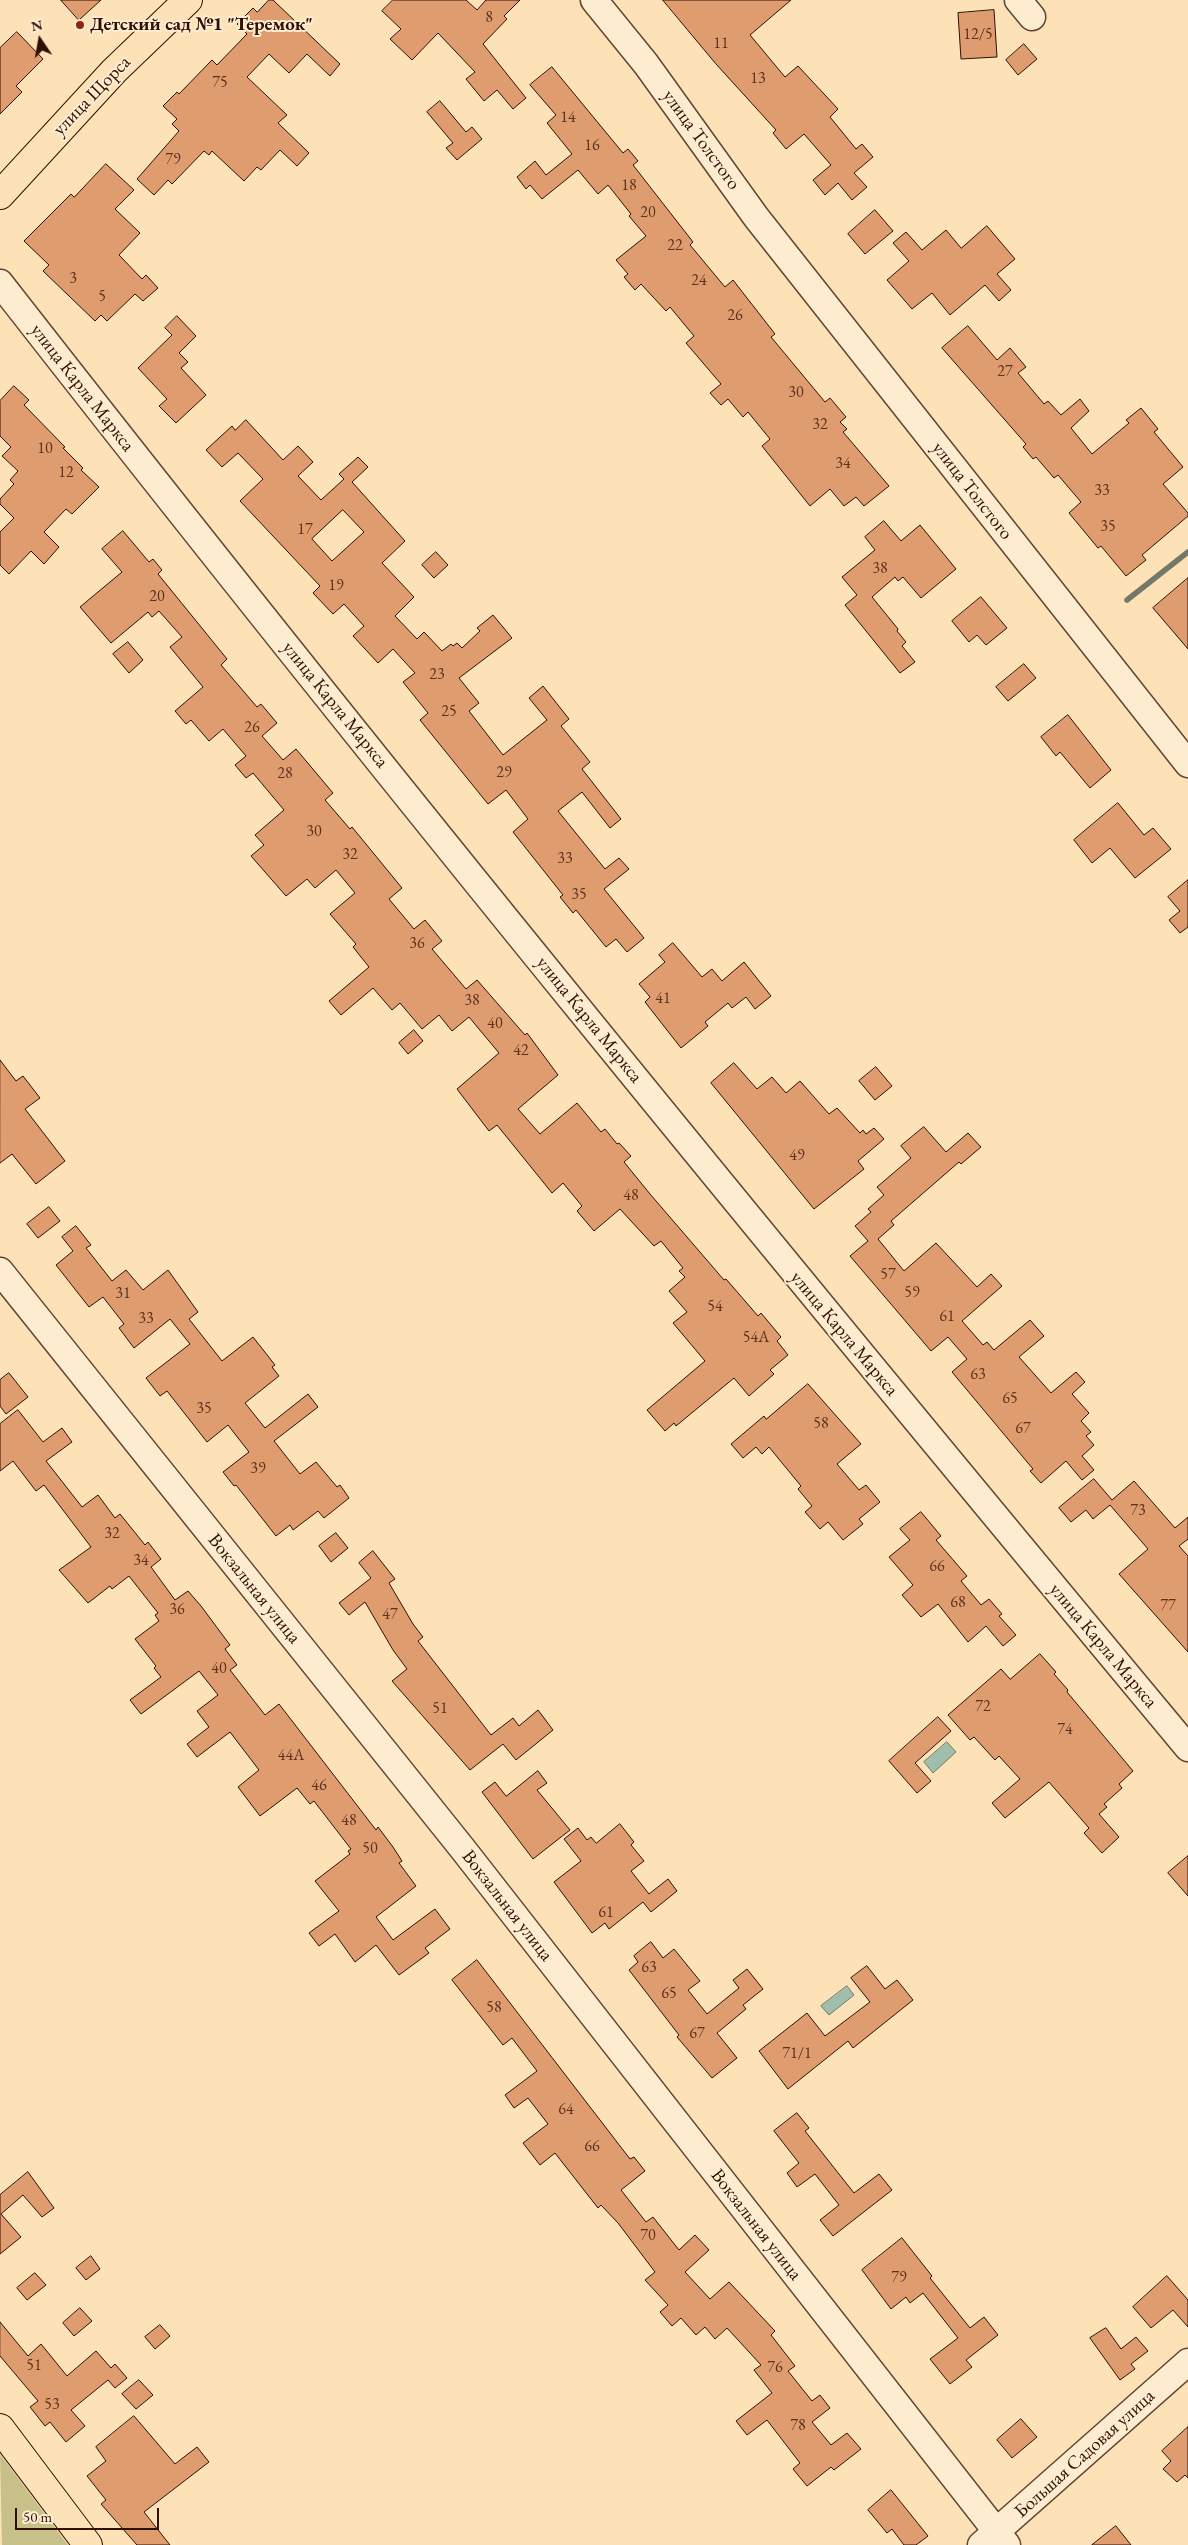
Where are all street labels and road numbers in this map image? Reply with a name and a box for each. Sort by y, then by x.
street label: улица Щорса [48,51,136,141]
street label: улица Толстого [657,86,745,194]
street label: улица Карла Маркса [25,319,139,457]
street label: улица Толстого [927,437,1017,545]
street label: улица Карла Маркса [277,637,393,773]
street label: улица Карла Маркса [531,952,647,1088]
street label: улица Карла Маркса [785,1267,903,1401]
street label: Вокзальная улица [203,1529,305,1649]
street label: улица Карла Маркса [1044,1579,1162,1713]
street label: Вокзальная улица [456,1846,558,1966]
street label: Вокзальная улица [705,2165,807,2285]
street label: Большая Садовая улица [1010,2385,1160,2523]

